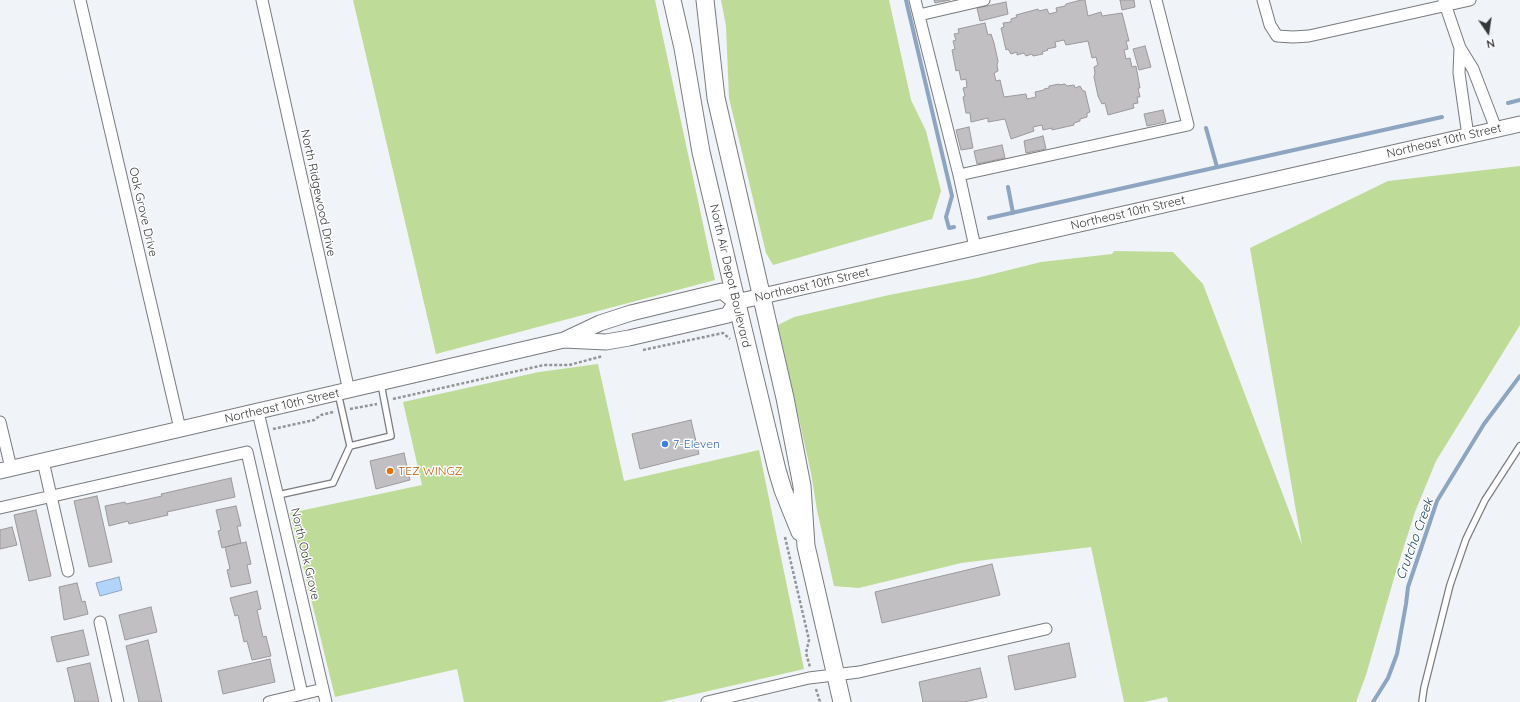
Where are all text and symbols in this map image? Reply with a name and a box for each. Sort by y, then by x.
north arrow [1468,12,1508,52]
text: N [1485,36,1496,51]
street label: Northeast 10th Street [1385,121,1503,161]
street label: North Ridgewood Drive [297,128,339,258]
street label: Oak Grove Drive [126,166,160,258]
street label: Northeast 10th Street [1069,193,1187,233]
street label: North Air Depot Boulevard [706,203,754,349]
street label: Northeast 10th Street [753,265,871,305]
street label: Northeast 10th Street [223,386,341,426]
place label: 7-Eleven [673,437,720,451]
marker: 7-Eleven [660,439,670,449]
place label: TEZ WINGZ [398,464,462,478]
marker: TEZ WINGZ [385,466,395,476]
water label: Crutcho Creek [1393,496,1437,582]
street label: North Oak Grove [287,507,323,601]

